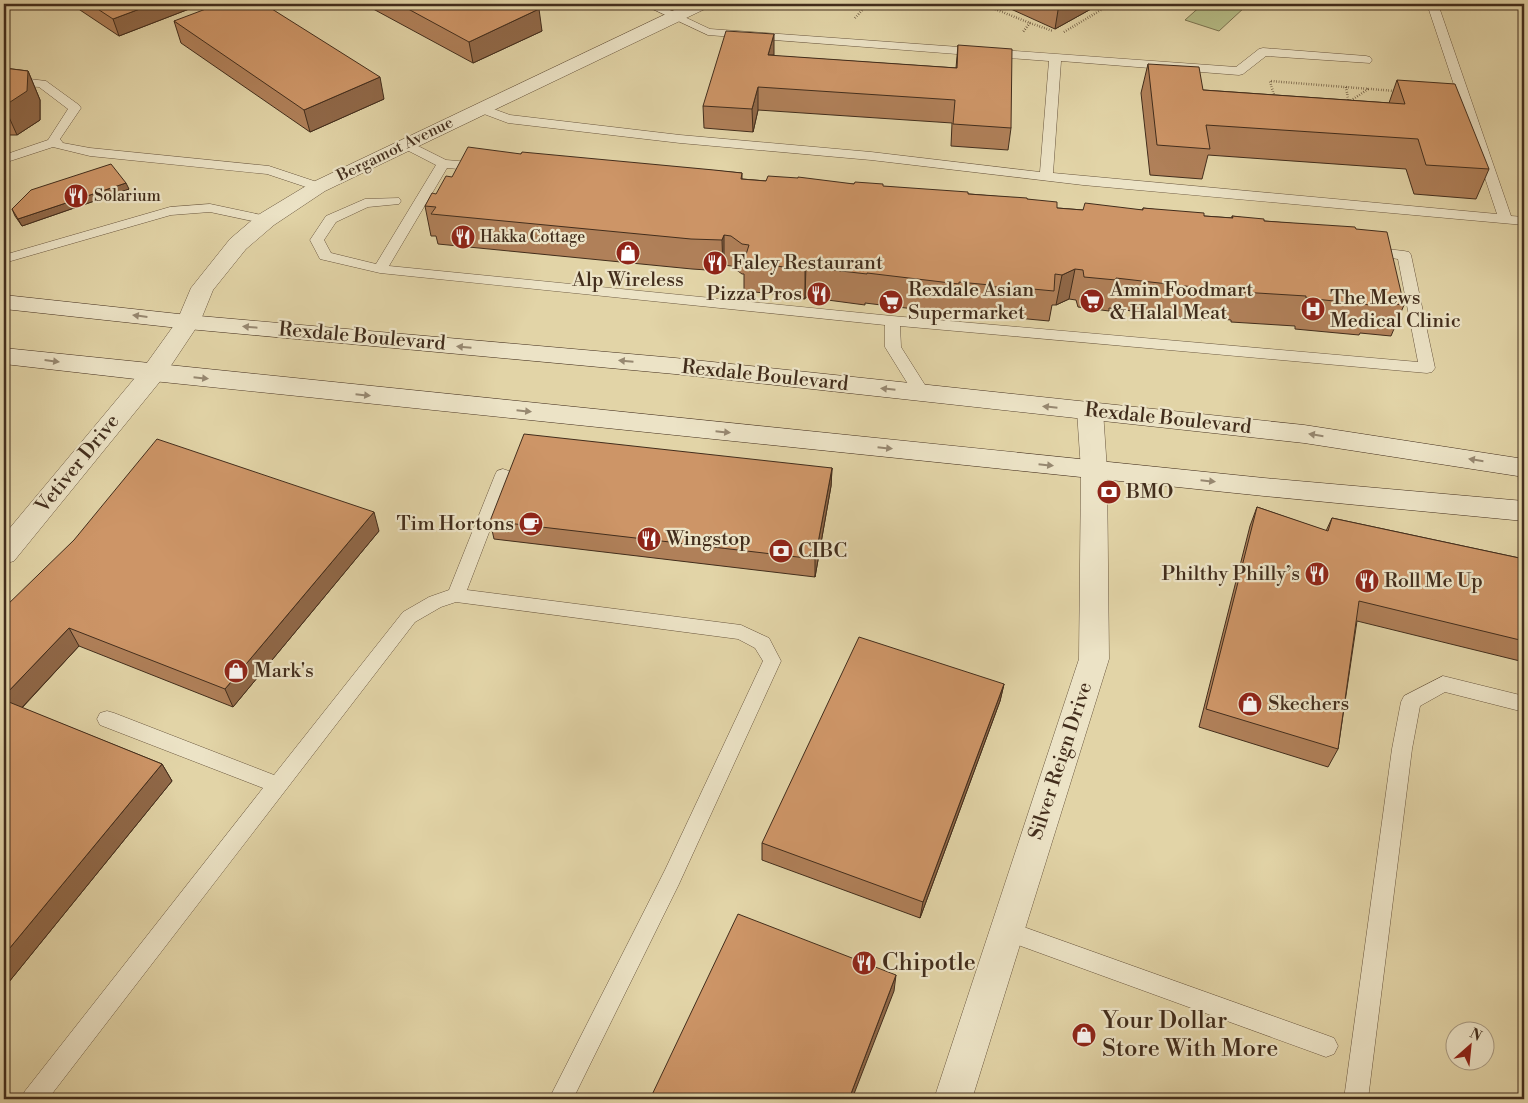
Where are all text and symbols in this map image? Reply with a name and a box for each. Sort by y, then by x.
street label: Bergamot Avenue [333,112,456,186]
restaurant icon: Solarium [63,183,89,209]
place label: Solarium [94,186,161,206]
restaurant icon: Hakka Cottage [450,224,476,250]
place label: Hakka Cottage [480,227,585,247]
shop icon: Alp Wireless [615,240,641,266]
restaurant icon: Faley Restaurant [702,250,728,276]
place label: Faley Restaurant [732,251,883,276]
place label: Alp Wireless [571,268,684,293]
place label: Rexdale Asian Supermarket [908,278,1034,326]
place label: Amin Foodmart & Halal Meat [1109,278,1253,326]
restaurant icon: Pizza Pros [806,281,832,307]
place label: Pizza Pros [706,282,802,307]
place label: The Mews Medical Clinic [1330,286,1461,334]
supermarket icon: Amin Foodmart & Halal Meat [1079,288,1105,314]
supermarket icon: Rexdale Asian Supermarket [878,289,904,315]
hospital icon: The Mews Medical Clinic [1300,296,1326,322]
one-way arrow [132,312,148,320]
street label: Rexdale Boulevard [277,317,447,357]
one-way arrow [242,323,258,331]
one-way arrow [456,342,472,350]
street label: Rexdale Boulevard [680,355,850,397]
one-way arrow [44,357,60,365]
one-way arrow [618,357,634,365]
one-way arrow [193,374,209,382]
one-way arrow [880,385,896,393]
one-way arrow [355,391,371,399]
street label: Rexdale Boulevard [1083,398,1253,440]
one-way arrow [1041,403,1057,411]
one-way arrow [517,407,533,415]
street label: Vetiver Drive [30,410,125,519]
one-way arrow [715,428,731,436]
one-way arrow [1307,431,1323,439]
one-way arrow [877,444,893,452]
one-way arrow [1468,456,1484,464]
one-way arrow [1039,461,1055,469]
one-way arrow [1200,478,1216,486]
bank icon: BMO [1096,479,1122,505]
place label: BMO [1125,480,1173,505]
cafe icon: Tim Hortons [518,511,544,537]
place label: Tim Hortons [397,512,514,537]
restaurant icon: Wingstop [636,526,662,552]
place label: Wingstop [665,527,751,552]
bank icon: CIBC [768,538,794,564]
place label: CIBC [798,539,847,564]
restaurant icon: Philthy Philly’s [1304,561,1330,587]
place label: Philthy Philly’s [1161,562,1300,587]
restaurant icon: Roll Me Up [1354,568,1380,594]
place label: Roll Me Up [1384,569,1483,594]
shop icon: Mark's [223,658,249,684]
place label: Mark's [254,659,314,684]
street label: Silver Reign Drive [1024,679,1098,843]
shop icon: Skechers [1237,691,1263,717]
place label: Skechers [1268,692,1349,717]
place label: Chipotle [882,948,976,978]
restaurant icon: Chipotle [851,950,877,976]
place label: Your Dollar Store With More [1100,1006,1278,1064]
north arrow [1446,1020,1496,1070]
shop icon: Your Dollar Store With More [1071,1022,1097,1048]
text: N [1466,1025,1484,1046]

